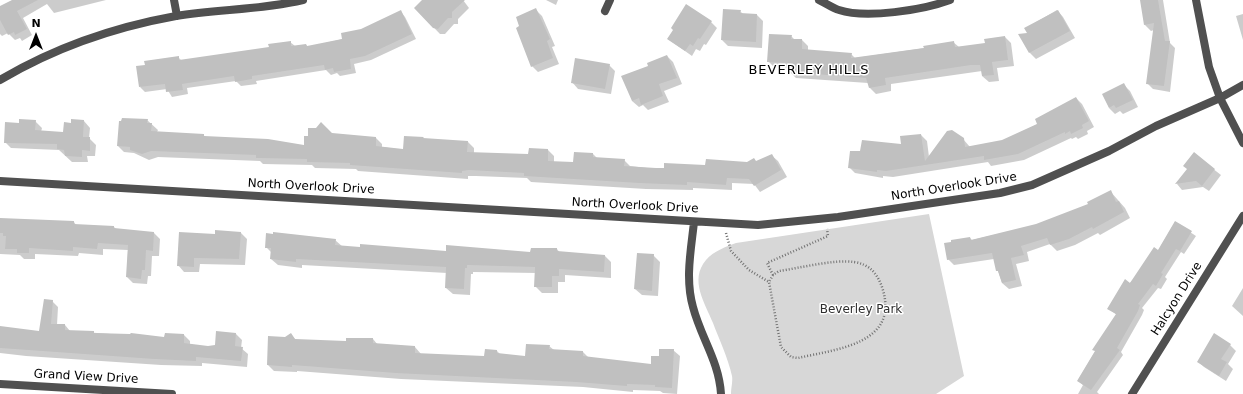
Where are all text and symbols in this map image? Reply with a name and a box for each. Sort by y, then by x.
north arrow [16,16,56,56]
text: N [31,17,41,30]
district label: BEVERLEY HILLS [748,63,870,79]
street label: North Overlook Drive [890,170,1018,204]
street label: North Overlook Drive [247,176,375,198]
street label: North Overlook Drive [571,195,699,217]
street label: Halcyon Drive [1149,259,1205,339]
park label: Beverley Park [820,303,902,317]
street label: Grand View Drive [33,367,139,387]

